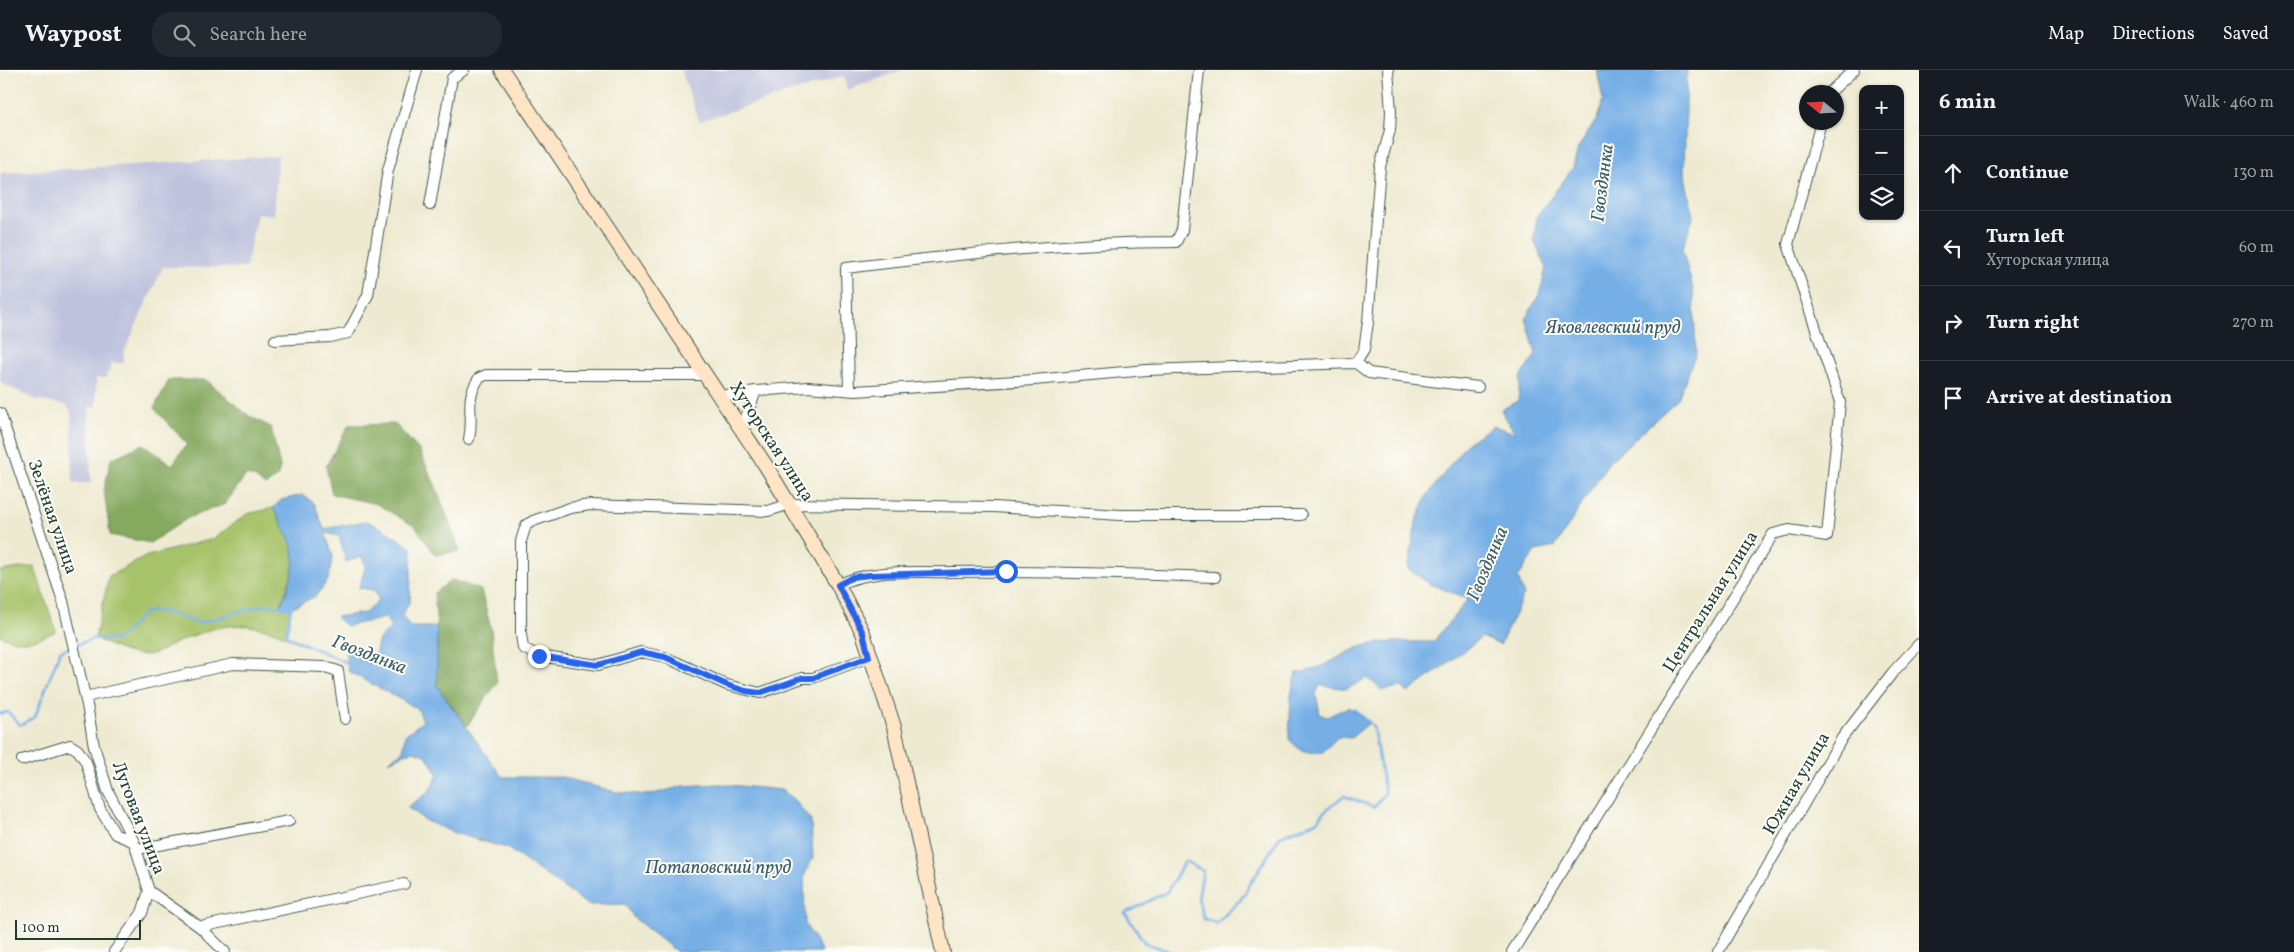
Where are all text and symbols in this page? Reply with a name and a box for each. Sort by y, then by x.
search box [152,12,502,57]
text: Waypost [25,18,122,52]
icon: search [170,21,198,49]
text: Search here [210,22,307,48]
text: Map [2048,22,2084,47]
text: Directions [2112,22,2195,47]
text: Saved [2223,22,2269,47]
north arrow [1799,85,1844,130]
map controls [1859,85,1904,220]
button: + [1859,85,1904,130]
text: 6 min [1939,88,1996,117]
text: Walk · 460 m [2184,92,2274,114]
button: − [1859,130,1904,175]
water label: Гвоздянка [1585,143,1621,223]
icon: ahead [1939,159,1967,187]
text: Continue [1986,160,2069,186]
text: 130 m [2233,162,2274,184]
button: layers [1859,175,1904,220]
text: Turn left [1986,224,2065,250]
icon: left [1939,234,1967,262]
text: 60 m [2239,237,2274,259]
text: Хуторская улица [1986,250,2109,272]
icon: right [1939,309,1967,337]
text: Turn right [1986,310,2079,336]
text: 270 m [2232,312,2274,334]
water label: Яковлевский пруд [1545,315,1681,341]
street label: Хуторская улица [723,377,819,507]
icon: arrive [1939,384,1967,412]
text: Arrive at destination [1986,385,2172,411]
street label: Зелёная улица [21,456,83,578]
water label: Гвоздянка [1461,523,1515,605]
street label: Центральная улица [1657,526,1765,678]
route start [995,560,1018,583]
water label: Гвоздянка [328,629,410,681]
route end [528,645,551,668]
street label: Южная улица [1757,728,1837,840]
street label: Луговая улица [105,758,171,878]
water label: Потаповский пруд [645,855,792,881]
scale bar [15,917,141,940]
text: 100 m [22,919,60,938]

